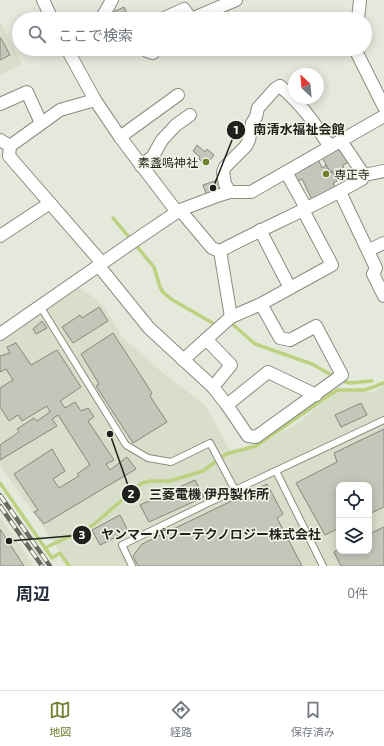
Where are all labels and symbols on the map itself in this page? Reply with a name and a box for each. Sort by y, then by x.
north arrow [288,68,324,104]
callout: 南清水福祉会館 [226,117,353,142]
text: 南清水福祉会館 [253,121,345,137]
text: 1 [233,122,239,136]
place label: 素盞嗚神社 [138,155,198,169]
marker: 素盞嗚神社 [201,157,211,167]
place label: 専正寺 [334,167,370,181]
marker: 専正寺 [321,169,331,179]
callout: 三菱電機 伊丹製作所 [121,482,277,507]
text: 2 [128,486,135,500]
text: 三菱電機 伊丹製作所 [149,486,269,502]
callout: ヤンマーパワーテクノロジー株式会社 [72,522,329,547]
text: ヤンマーパワーテクノロジー株式会社 [101,526,321,542]
text: 3 [79,527,86,541]

